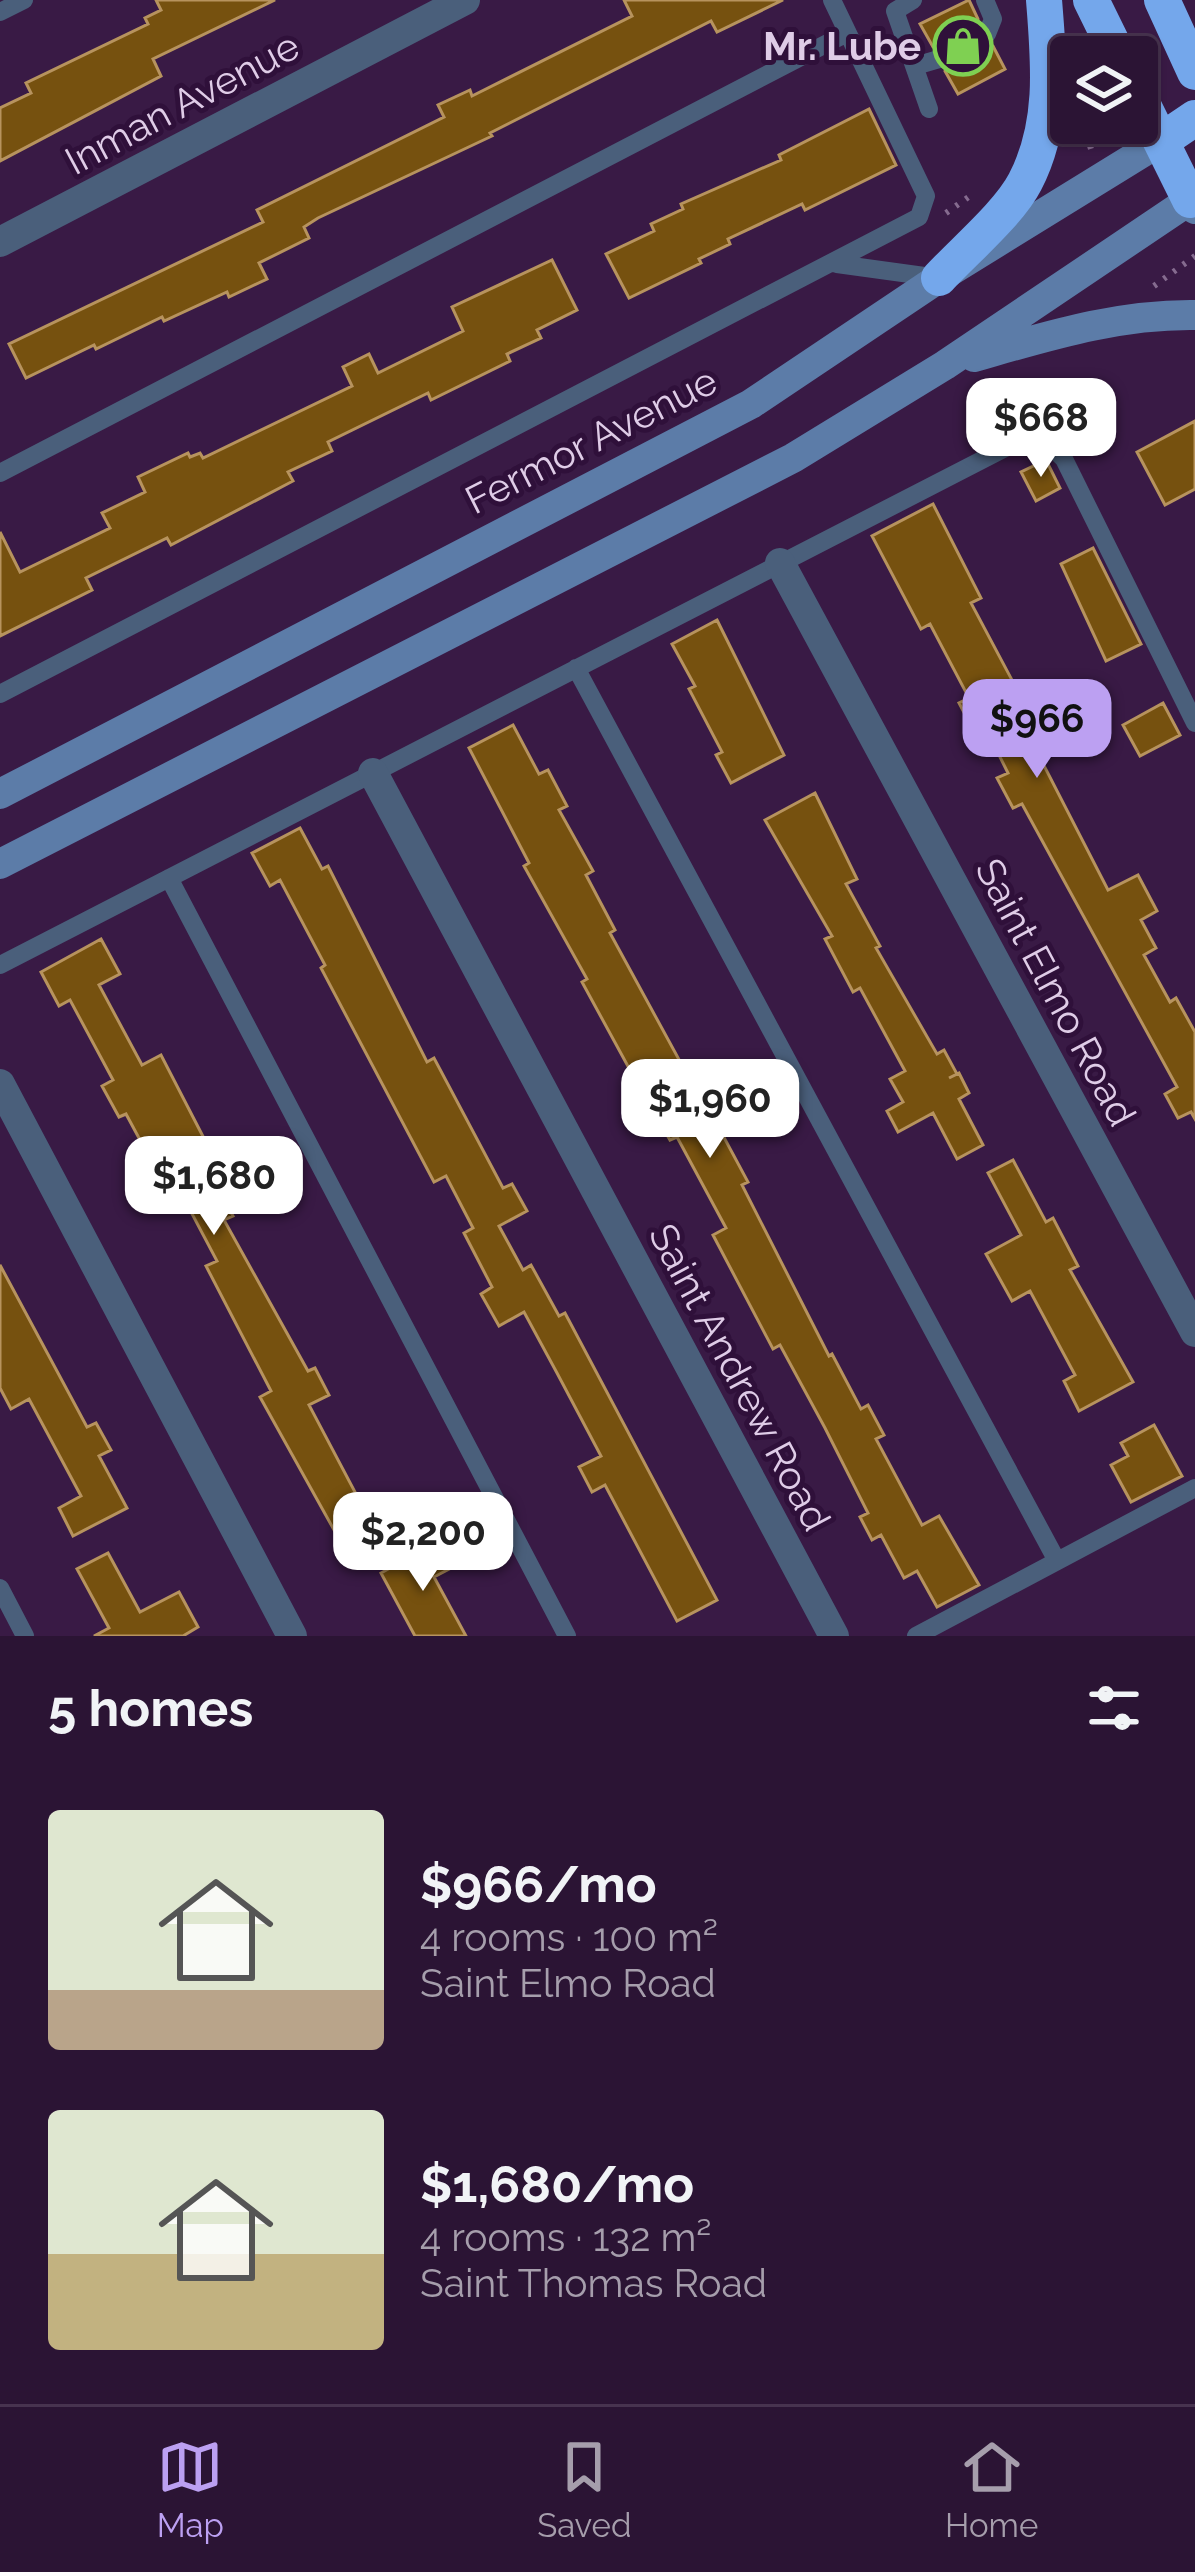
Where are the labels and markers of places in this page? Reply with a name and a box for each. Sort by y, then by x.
shop icon: Mr. Lube [932,15,994,77]
place label: Mr. Lube [763,23,921,69]
pin: $668 [970,378,1112,480]
pin: $966 [966,679,1108,781]
pin: $1,960 [612,1059,808,1161]
pin: $1,680 [116,1136,312,1238]
pin: $2,200 [325,1492,521,1594]

